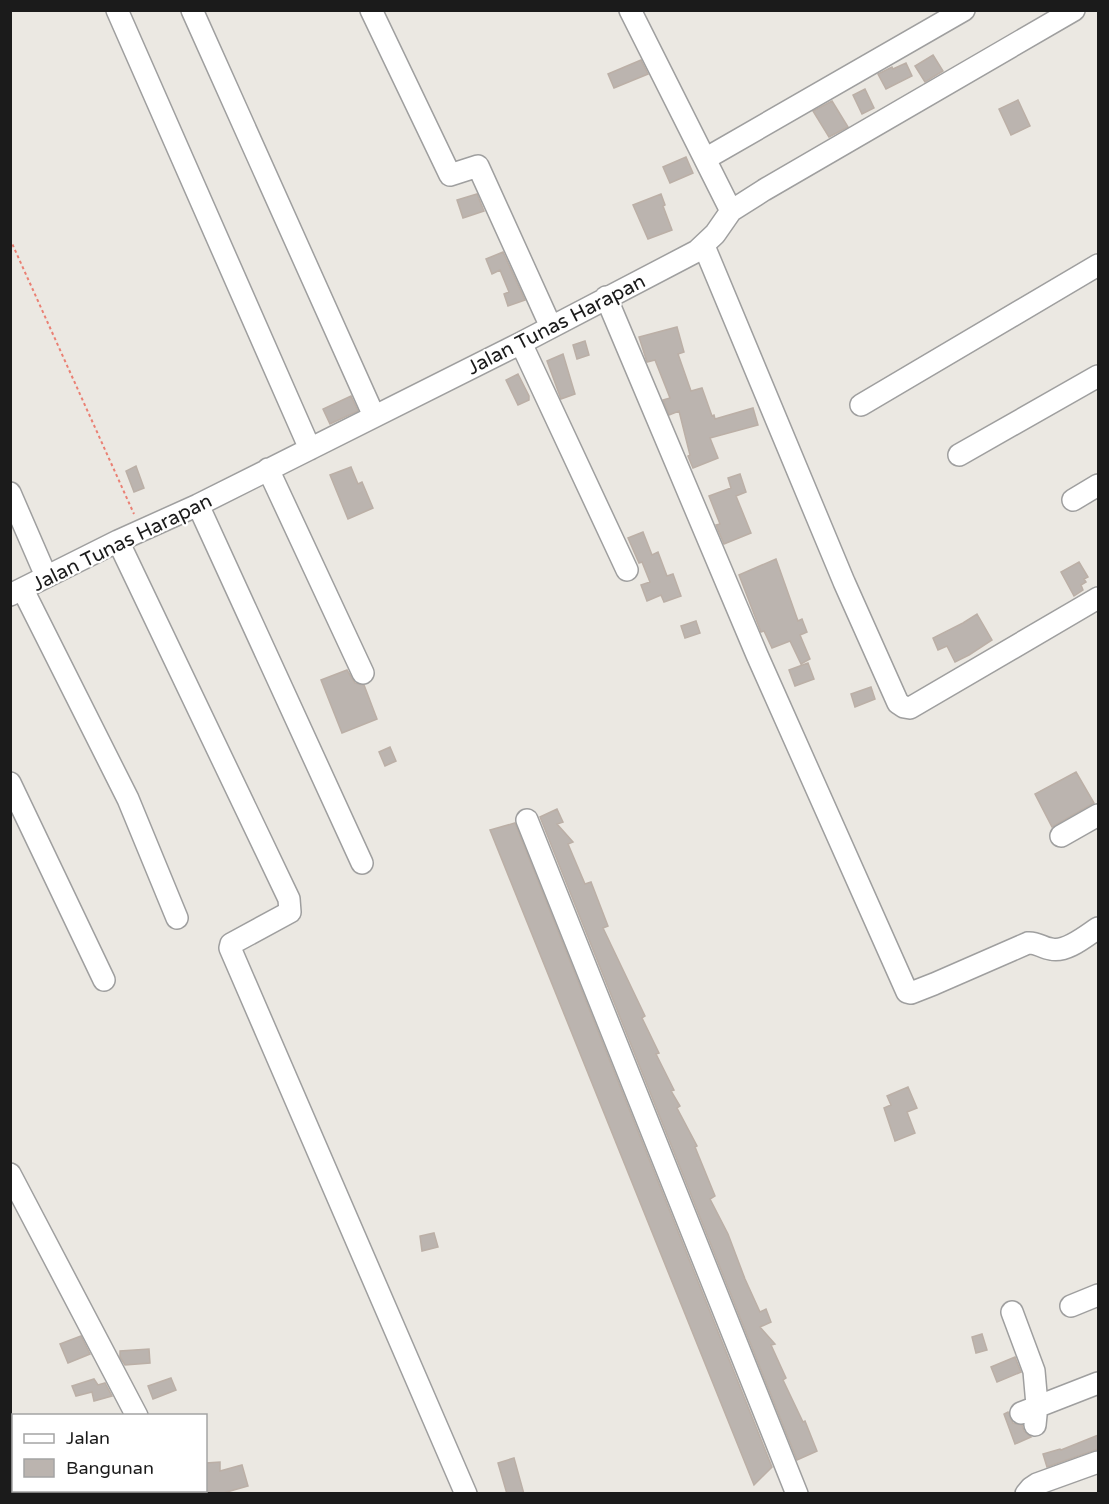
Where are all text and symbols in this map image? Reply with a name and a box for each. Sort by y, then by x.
street label: Jalan Tunas Harapan [463,270,650,380]
street label: Jalan Tunas Harapan [29,489,216,597]
legend [12,1414,207,1492]
text: Jalan [66,1427,110,1449]
text: Bangunan [66,1457,154,1479]

